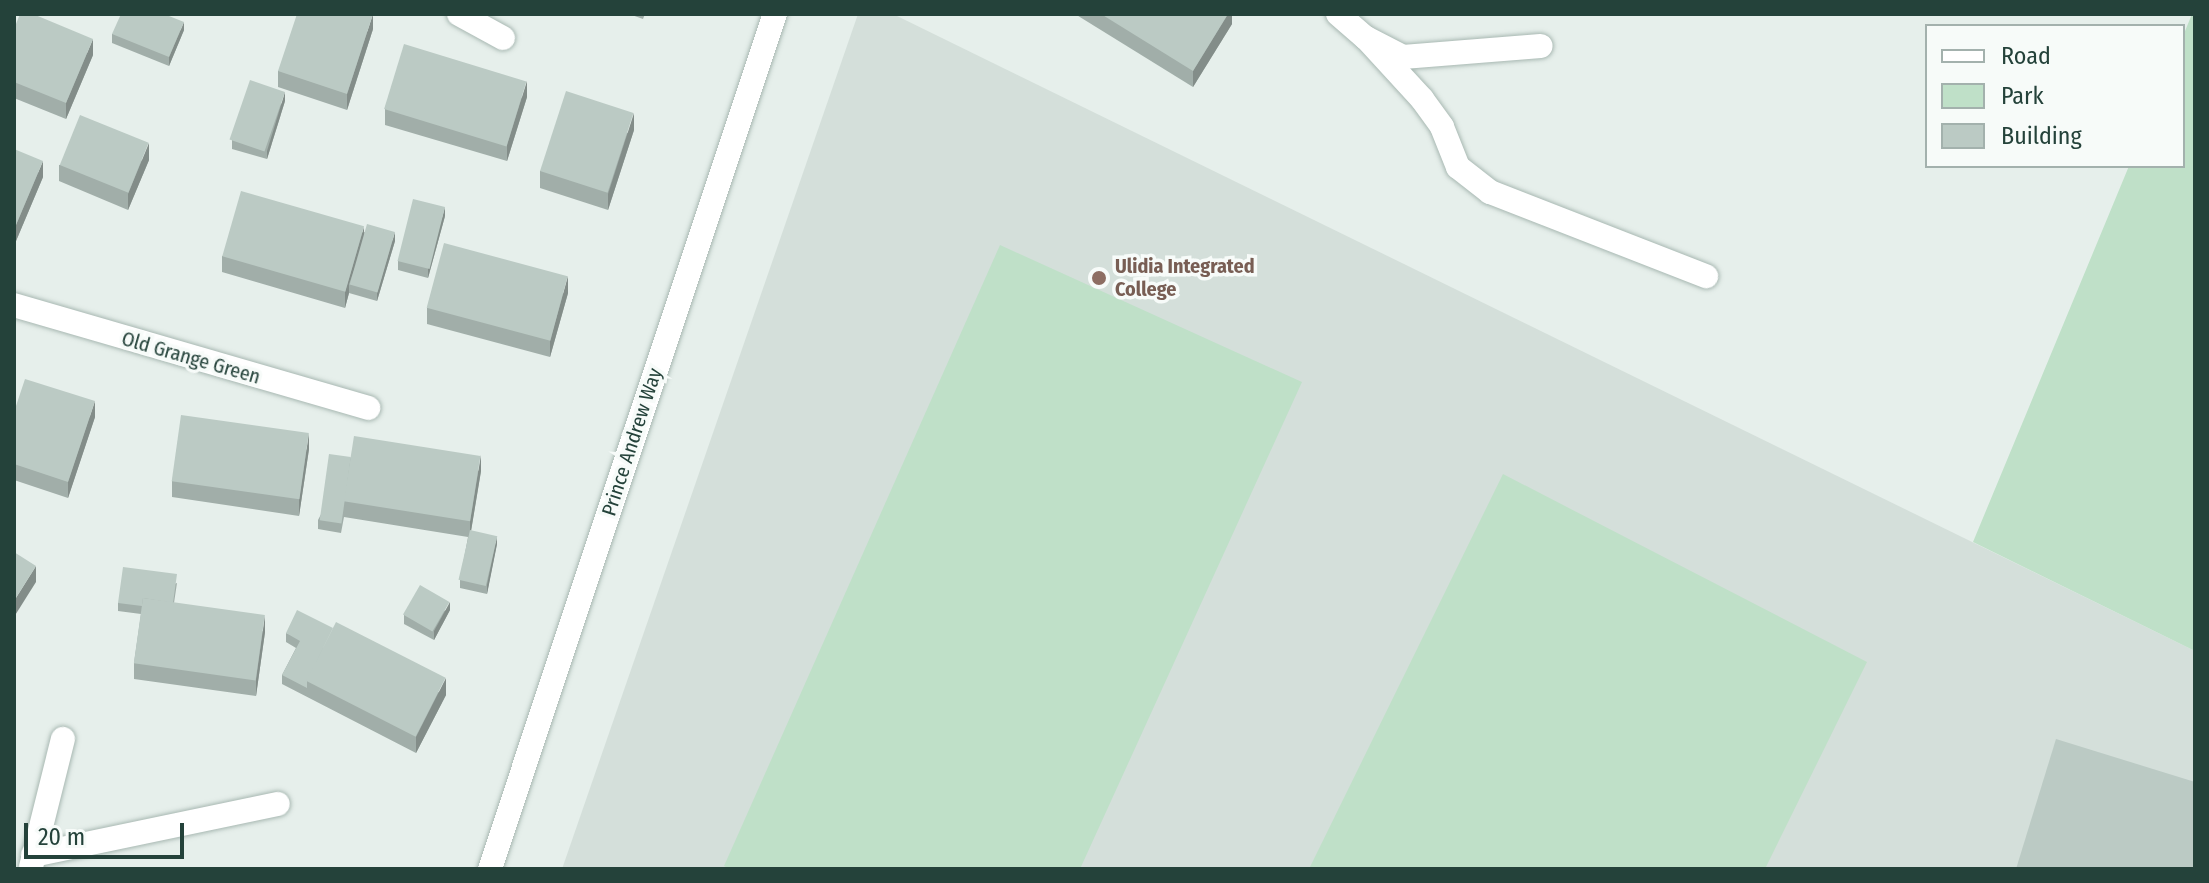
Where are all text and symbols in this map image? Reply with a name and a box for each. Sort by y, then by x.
legend [1925,24,2185,168]
text: Road [2001,42,2051,70]
text: Park [2001,82,2044,110]
text: Building [2001,122,2082,150]
place label: Ulidia Integrated College [1115,254,1255,301]
marker: Ulidia Integrated College [1090,269,1108,287]
street label: Old Grange Green [119,327,263,389]
street label: Prince Andrew Way [597,365,667,519]
scale bar [28,807,188,857]
text: 20 m [38,823,85,851]

